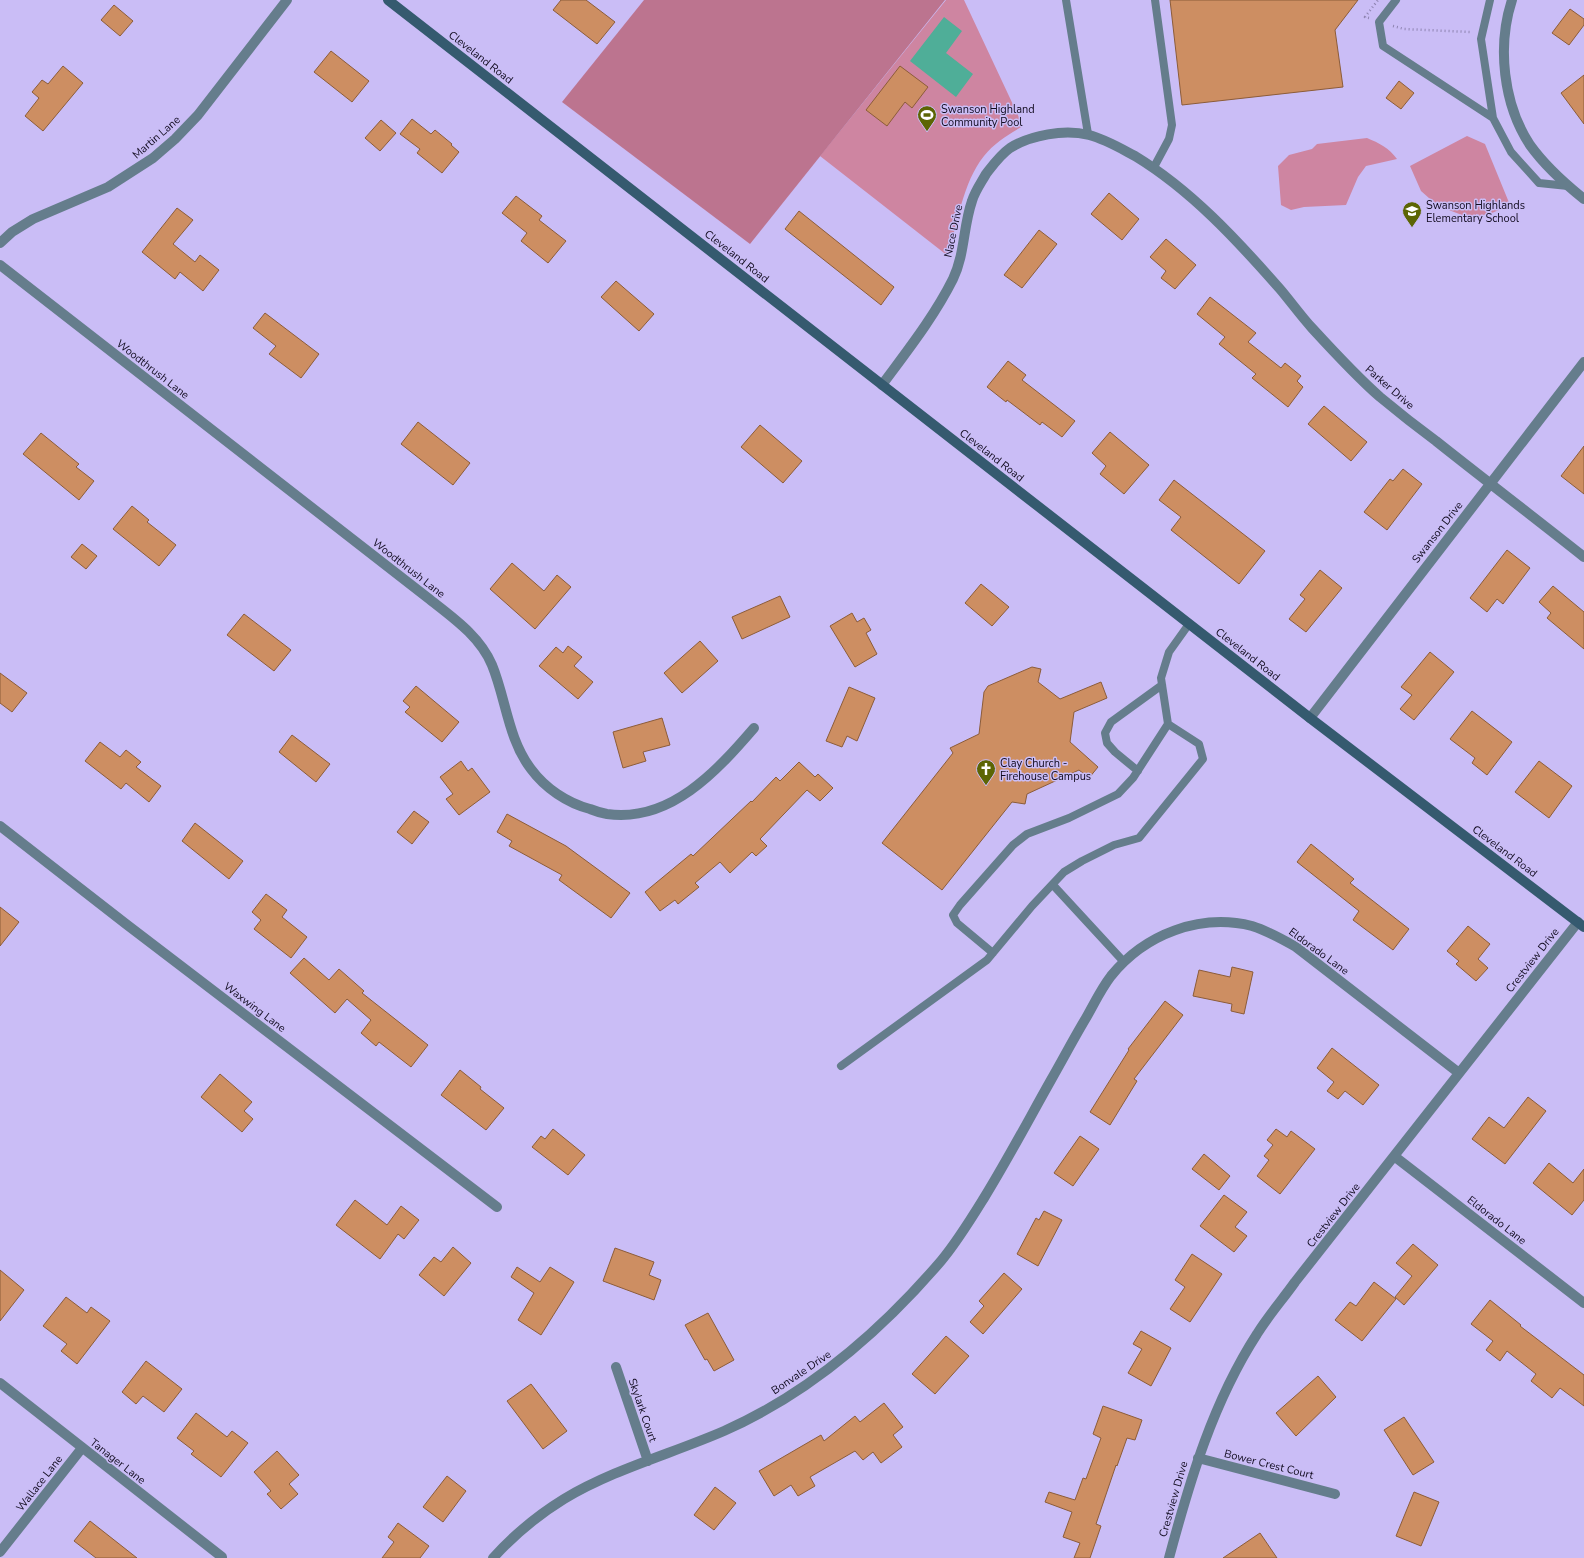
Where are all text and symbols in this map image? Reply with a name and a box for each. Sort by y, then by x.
street label: Cleveland Road [445,27,516,87]
place label: Swanson Highland Community Pool [941,102,1035,130]
sports icon: Swanson Highland Community Pool [916,104,938,132]
street label: Martin Lane [129,112,184,162]
place label: Swanson Highlands Elementary School [1426,198,1525,226]
school or university icon: Swanson Highlands Elementary School [1401,200,1423,228]
street label: Nace Drive [941,203,966,259]
street label: Cleveland Road [701,226,772,286]
street label: Woodthrush Lane [113,336,192,403]
street label: Parker Drive [1362,362,1418,413]
street label: Cleveland Road [956,425,1027,485]
street label: Swanson Drive [1409,498,1466,566]
street label: Woodthrush Lane [369,535,448,602]
street label: Cleveland Road [1212,624,1283,684]
place label: Clay Church - Firehouse Campus [1000,756,1091,784]
church icon: Clay Church - Firehouse Campus [975,758,997,786]
street label: Cleveland Road [1469,822,1540,881]
street label: Eldorado Lane [1286,924,1352,978]
street label: Crestview Drive [1502,925,1563,996]
street label: Waxwing Lane [221,979,289,1036]
street label: Crestview Drive [1303,1180,1364,1251]
street label: Eldorado Lane [1464,1193,1529,1248]
street label: Bonvale Drive [768,1347,834,1398]
street label: Skylark Court [625,1376,660,1444]
street label: Tanager Lane [87,1435,149,1488]
street label: Bower Crest Court [1223,1446,1315,1483]
street label: Wallace Lane [13,1452,66,1514]
street label: Crestview Drive [1155,1459,1192,1539]

